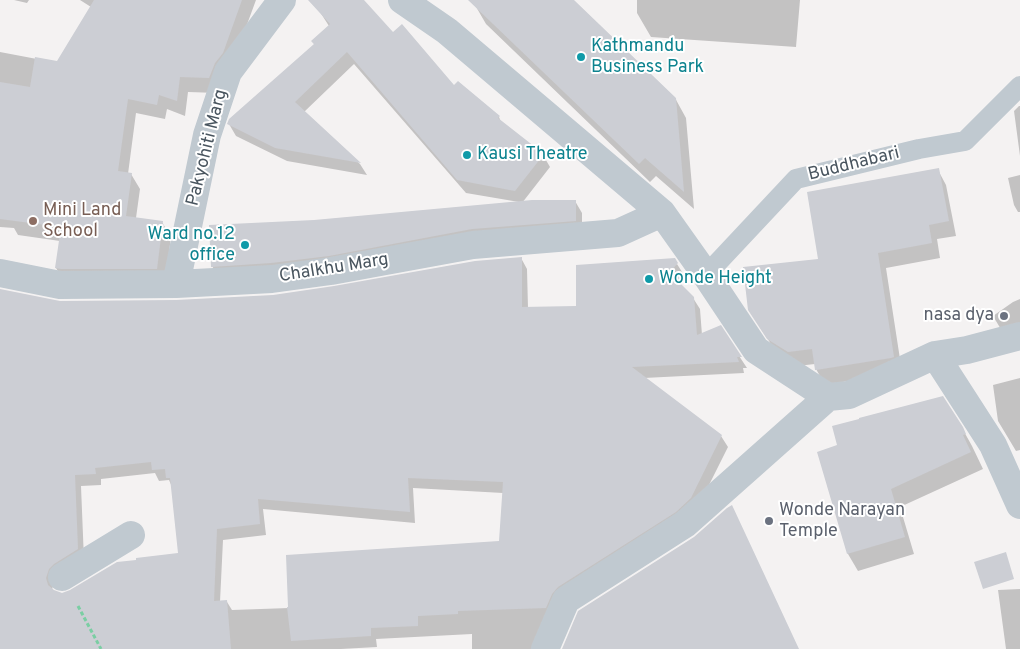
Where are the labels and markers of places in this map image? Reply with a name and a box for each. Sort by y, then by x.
place label: Kathmandu Business Park [591,36,704,78]
marker: Kathmandu Business Park [575,51,587,63]
place label: Kausi Theatre [477,144,587,166]
marker: Kausi Theatre [461,149,473,161]
place label: Mini Land School [43,200,121,242]
marker: Mini Land School [27,215,39,227]
place label: Ward no.12 office [148,224,235,266]
marker: Ward no.12 office [239,239,251,251]
place label: Wonde Height [659,268,772,290]
marker: Wonde Height [643,273,655,285]
place label: nasa dya [924,305,994,327]
marker: nasa dya [998,310,1010,322]
place label: Wonde Narayan Temple [779,500,905,542]
marker: Wonde Narayan Temple [763,515,775,527]

